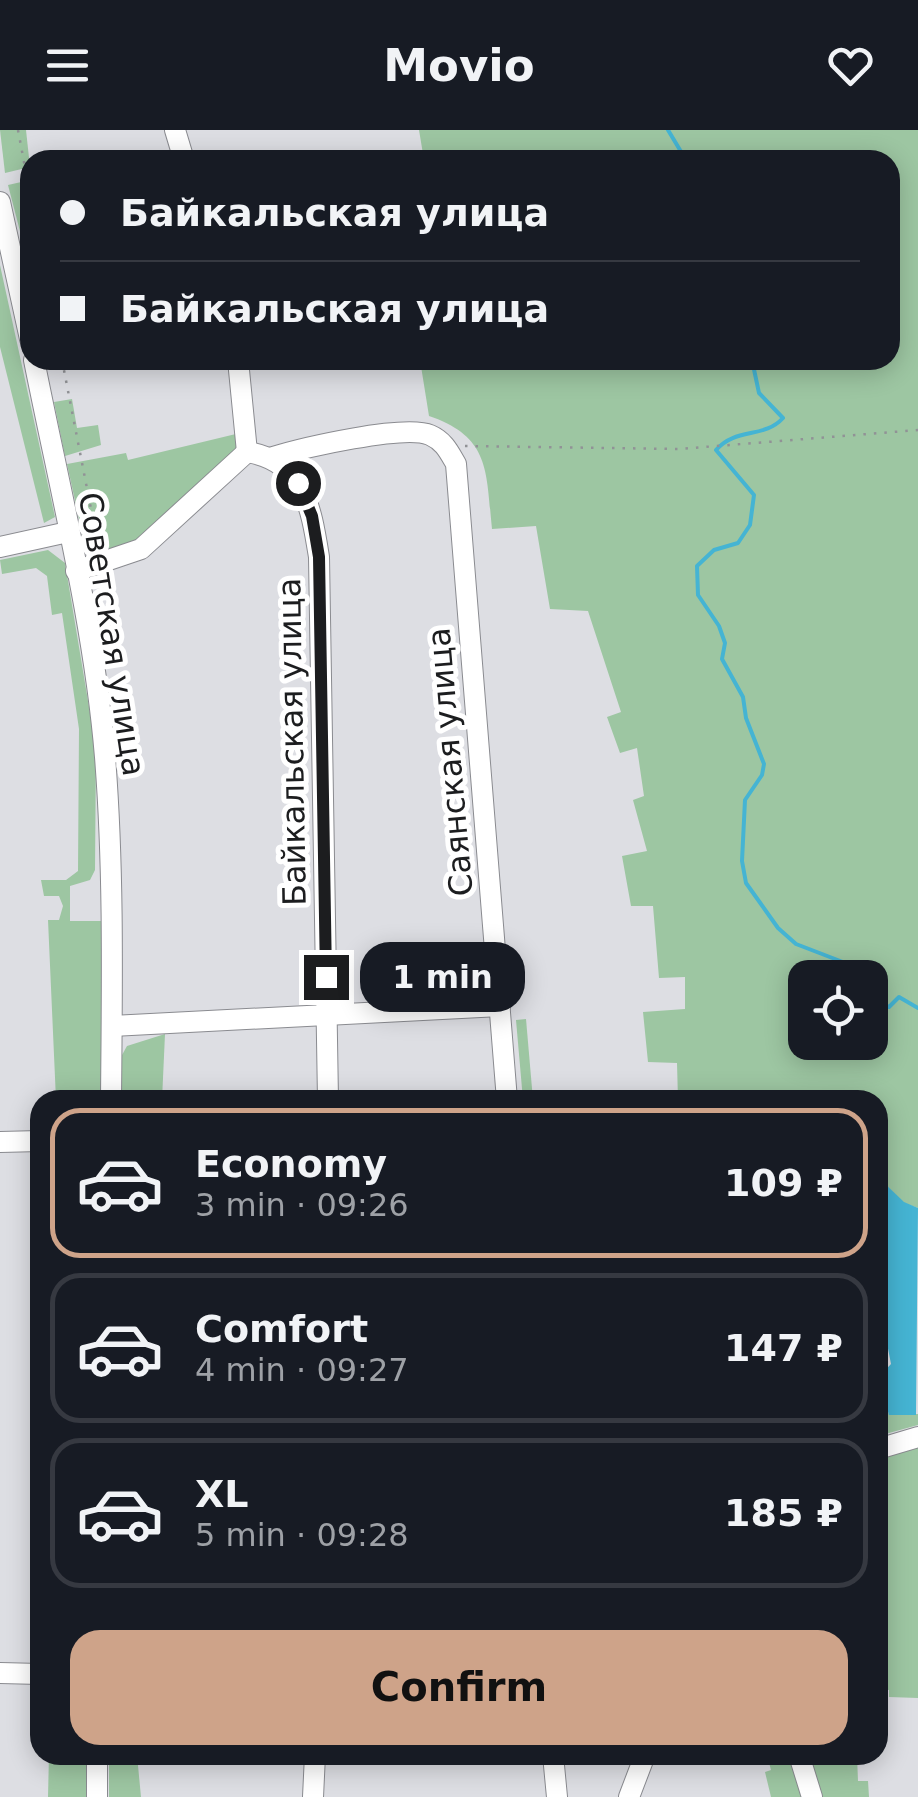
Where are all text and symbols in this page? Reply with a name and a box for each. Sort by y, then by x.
icon: menu [40,38,95,93]
icon: heart [823,38,878,93]
text: Movio [383,39,535,92]
text: Байкальская улица [120,191,549,235]
text: Байкальская улица [120,287,549,331]
route start [276,461,321,506]
street label: Советская улица [71,489,153,779]
street label: Байкальская улица [270,578,314,906]
street label: Саянская улица [419,626,481,898]
callout: 1 min [361,942,526,1012]
route end [304,955,349,1000]
text: 1 min [392,958,493,996]
map controls [788,960,888,1060]
button: locate [788,960,888,1060]
icon: car [75,1138,165,1228]
text: Economy [195,1142,387,1186]
text: 109 ₽ [724,1161,843,1205]
text: 3 min · 09:26 [195,1186,409,1224]
icon: car [75,1303,165,1393]
text: Comfort [195,1307,368,1351]
text: 147 ₽ [724,1326,843,1370]
text: 4 min · 09:27 [195,1351,409,1389]
icon: car [75,1468,165,1558]
text: XL [195,1472,249,1516]
text: 185 ₽ [724,1491,843,1535]
text: 5 min · 09:28 [195,1516,409,1554]
button: Confirm [70,1630,848,1745]

